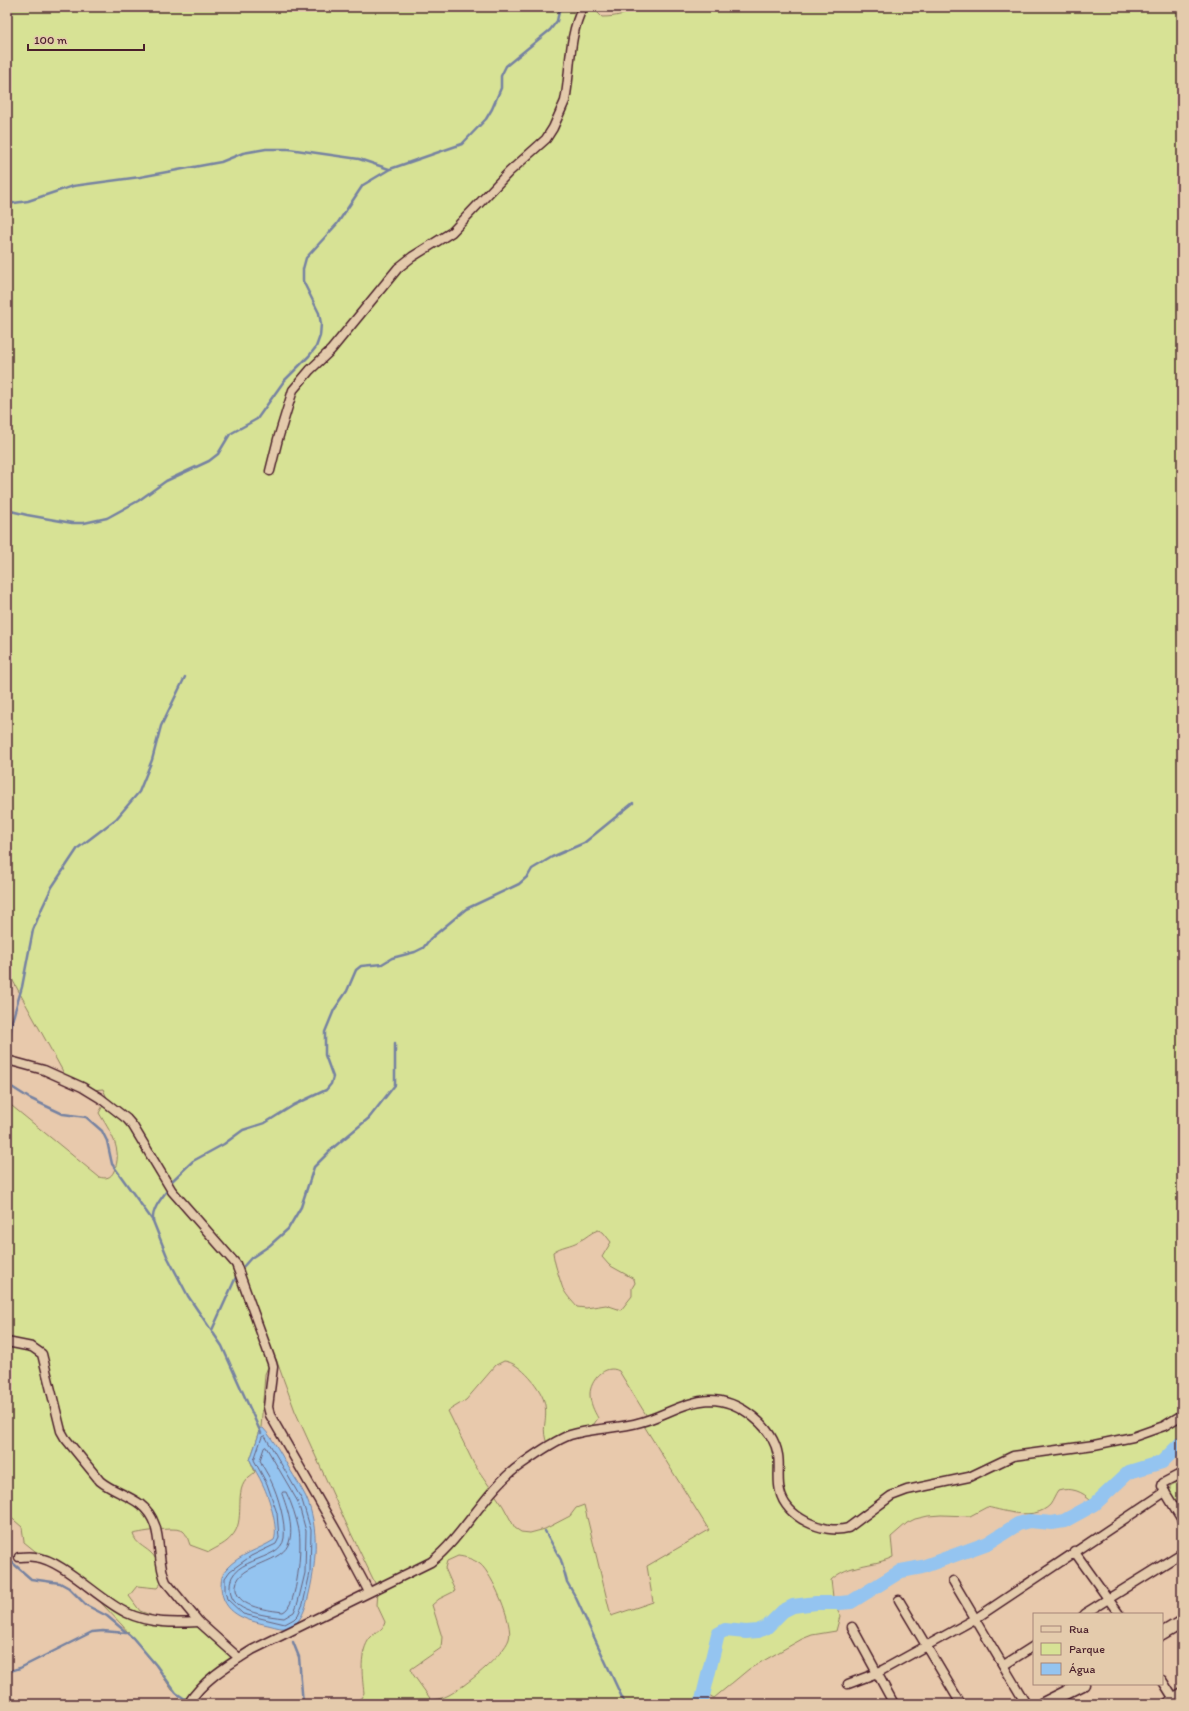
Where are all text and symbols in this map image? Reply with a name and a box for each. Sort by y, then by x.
scale bar [28,26,144,52]
text: 100 m [34,33,67,47]
legend [1033,1613,1163,1685]
text: Rua [1069,1622,1089,1636]
text: Parque [1069,1642,1105,1656]
text: Água [1069,1662,1095,1676]

